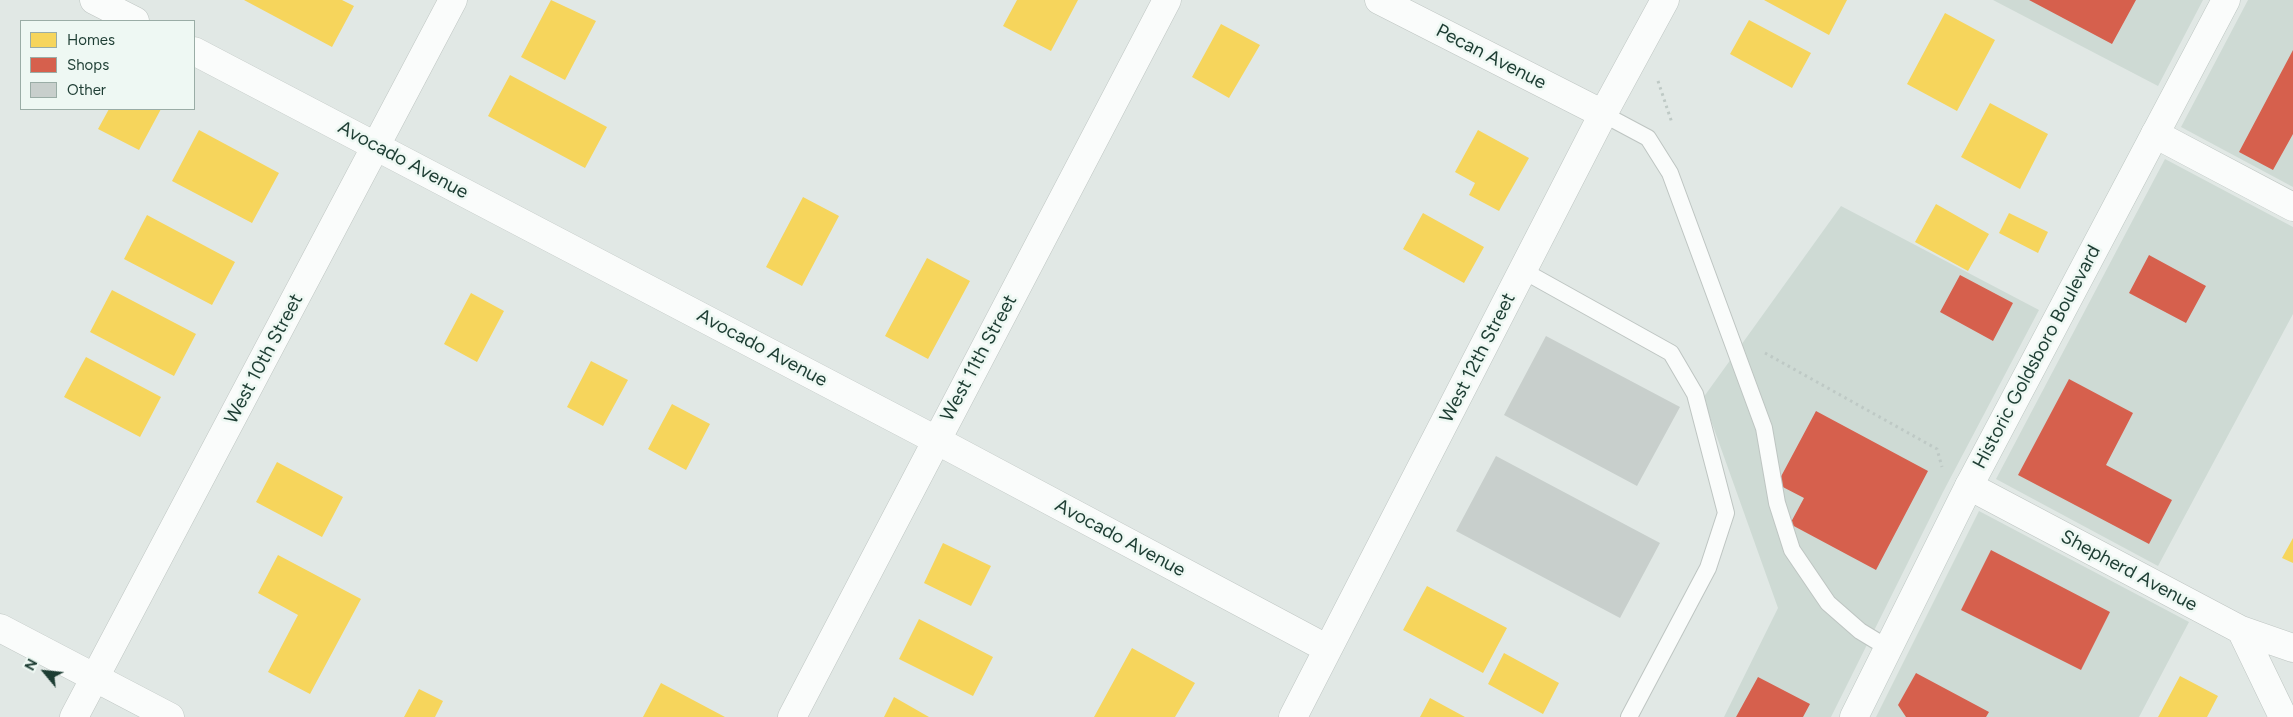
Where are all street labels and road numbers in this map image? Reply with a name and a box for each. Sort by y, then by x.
street label: Pecan Avenue [1432,19,1550,95]
street label: Avocado Avenue [334,116,472,204]
street label: Historic Goldsboro Boulevard [1968,241,2106,473]
street label: West 12th Street [1435,289,1521,427]
street label: West 10th Street [220,290,308,428]
street label: West 11th Street [936,291,1022,425]
street label: Avocado Avenue [693,304,831,392]
street label: Avocado Avenue [1051,494,1189,582]
street label: Shepherd Avenue [2057,525,2201,617]

